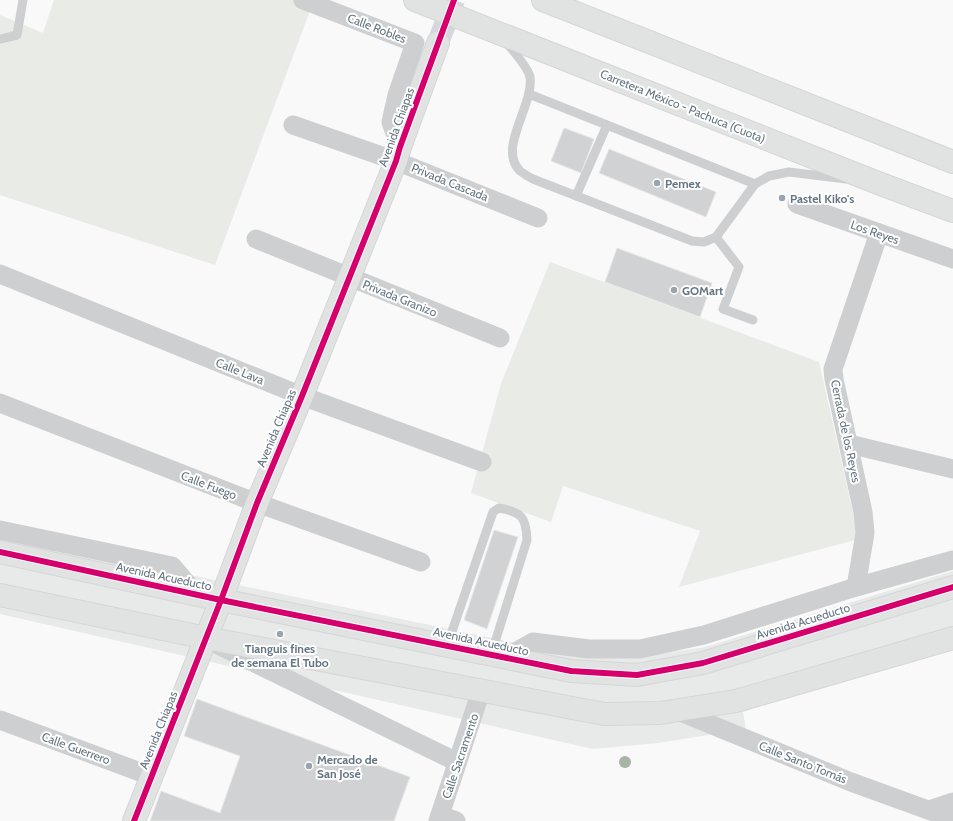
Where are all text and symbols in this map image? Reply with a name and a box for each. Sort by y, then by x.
street label: Calle Robles [345,10,409,46]
street label: Carretera México - Pachuca (Cuota) [598,66,768,146]
street label: Avenida Chiapas [375,85,417,169]
street label: Privada Cascada [409,160,491,204]
place label: Pemex [665,176,701,191]
marker: Pemex [652,178,662,188]
place label: Pastel Kiko's [790,191,854,206]
marker: Pastel Kiko's [777,193,787,203]
street label: Los Reyes [849,217,901,247]
street label: Privada Granizo [361,276,440,320]
place label: GOMart [682,283,723,298]
marker: GOMart [669,285,679,295]
street label: Calle Lava [214,355,267,388]
street label: Cerrada de los Reyes [828,378,864,484]
street label: Avenida Chiapas [253,387,299,469]
street label: Calle Fuego [179,468,239,503]
street label: Avenida Acueducto [115,559,214,594]
street label: Avenida Acueducto [754,599,852,642]
street label: Avenida Acueducto [432,624,531,659]
marker: Tianguis fines de semana El Tubo [275,629,285,639]
place label: Tianguis fines de semana El Tubo [231,641,329,670]
street label: Avenida Chiapas [136,689,180,771]
street label: Calle Sacramento [438,711,482,801]
street label: Calle Guerrero [40,729,113,767]
street label: Calle Santo Tomás [757,738,849,786]
place label: Mercado de San José [317,752,378,781]
marker: Mercado de San José [304,761,314,771]

